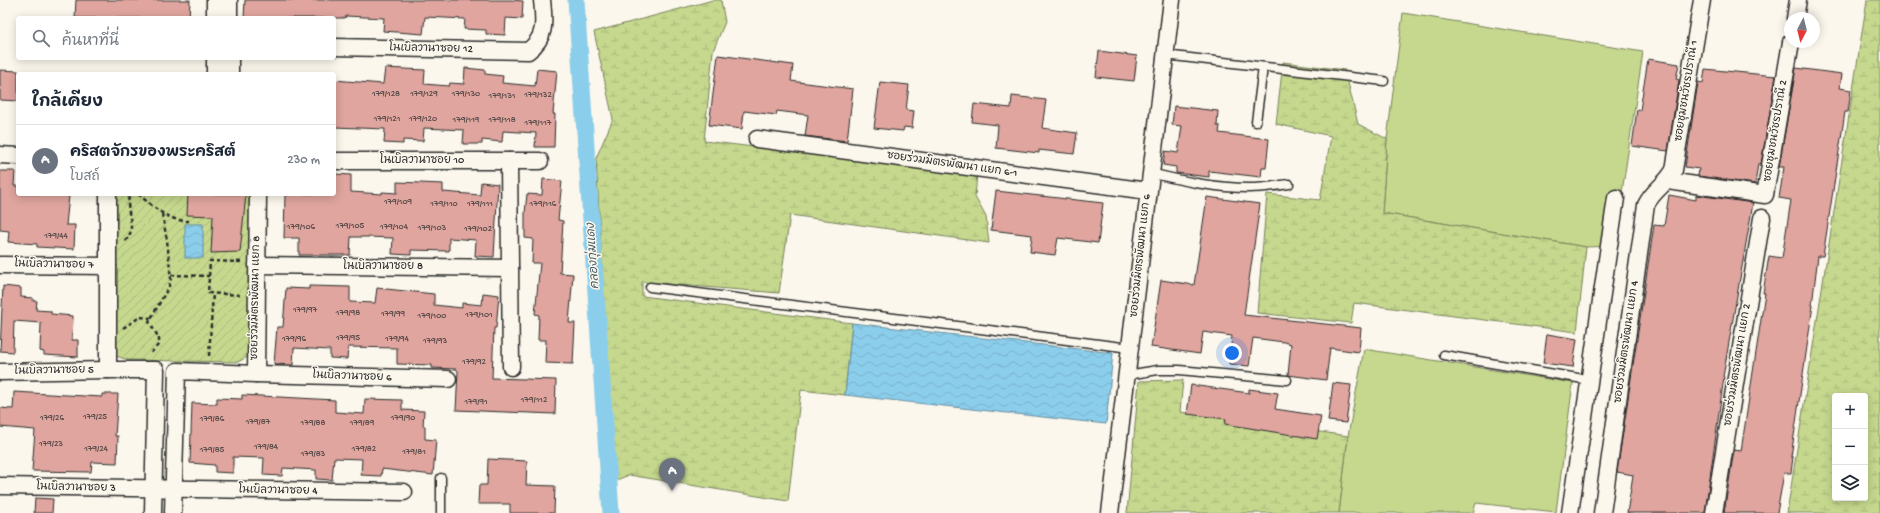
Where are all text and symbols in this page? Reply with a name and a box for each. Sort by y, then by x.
north arrow [1784,12,1820,48]
search box [16,16,336,60]
icon: search [30,27,52,49]
text: ค้นหาที่นี่ [62,33,119,51]
street label: โนเบิลวานาซอย 12 [389,38,474,56]
street label: ซอยชุมชนวัชรปราณี 1 [1670,39,1702,143]
street label: ซอยชุมชนวัชรปราณี 2 [1759,78,1791,183]
house number: 179/128 [371,89,400,100]
house number: 179/129 [409,89,438,100]
house number: 179/130 [451,89,480,100]
house number: 179/132 [523,90,552,101]
house number: 179/131 [488,91,516,102]
text: ใกล้เคียง [32,93,103,113]
house number: 179/121 [373,114,401,125]
house number: 179/120 [408,114,437,125]
house number: 179/119 [452,115,480,126]
house number: 179/118 [487,115,516,126]
house number: 179/117 [524,118,552,129]
text: คริสตจักรของพระคริสต์ [70,144,236,162]
street label: ซอยร่วมมิตรพัฒนา แยก 6-1 [886,146,1019,180]
street label: โนเบิลวานาซอย 10 [380,151,464,167]
text: A [41,153,49,168]
text: 230 m [287,153,320,168]
text: โบสถ์ [70,170,100,185]
street label: ซอยร่วมมิตรพัฒนา แยก 6 [1125,193,1153,318]
house number: 179/109 [383,197,413,208]
house number: 179/110 [429,199,458,210]
house number: 179/111 [466,199,493,210]
house number: 179/116 [529,199,557,210]
house number: 179/105 [335,221,364,232]
house number: 179/106 [286,222,316,233]
house number: 179/104 [379,222,409,233]
water label: คลองกุ่มแดง [582,222,603,290]
house number: 179/103 [417,223,447,234]
house number: 179/102 [463,224,493,235]
house number: 179/44 [43,231,68,242]
street label: ซอยร่วมมิตรพัฒนา แยก 8 [245,236,263,360]
street label: โนเบิลวานาซอย 7 [14,254,94,272]
street label: โนเบิลวานาซอย 8 [343,257,423,273]
street label: ซอยร่วมมิตรพัฒนา แยก 4 [1608,279,1642,404]
street label: ซอยร่วมมิตรพัฒนา แยก 2 [1718,302,1754,427]
house number: 179/97 [292,305,317,316]
house number: 179/98 [335,308,360,319]
house number: 179/99 [380,309,405,320]
house number: 179/101 [464,310,493,321]
house number: 179/100 [417,311,446,322]
house number: 179/95 [335,333,360,344]
house number: 179/96 [281,334,306,345]
house number: 179/94 [384,334,410,345]
house number: 179/93 [422,336,447,347]
your location [1222,343,1242,363]
house number: 179/92 [461,357,487,368]
street label: โนเบิลวานาซอย 5 [14,360,94,378]
street label: โนเบิลวานาซอย 6 [312,366,393,384]
map controls [1832,393,1868,501]
button: + [1832,393,1868,429]
house number: 179/112 [520,395,548,406]
house number: 179/91 [463,397,488,408]
house number: 179/25 [82,412,107,423]
house number: 179/26 [39,413,64,424]
house number: 179/90 [390,413,415,424]
house number: 179/86 [199,414,225,425]
house number: 179/87 [245,417,271,428]
house number: 179/88 [300,418,325,429]
house number: 179/89 [349,418,375,429]
button: − [1832,429,1868,465]
house number: 179/23 [38,439,63,450]
house number: 179/84 [253,442,279,453]
house number: 179/24 [83,444,109,455]
house number: 179/82 [351,444,377,455]
house number: 179/85 [199,445,225,456]
house number: 179/81 [401,447,426,458]
house number: 179/83 [300,449,326,460]
pin: A [659,458,685,491]
button: layers [1832,465,1868,501]
street label: โนเบิลวานาซอย 3 [36,477,116,495]
street label: โนเบิลวานาซอย 4 [238,480,319,498]

